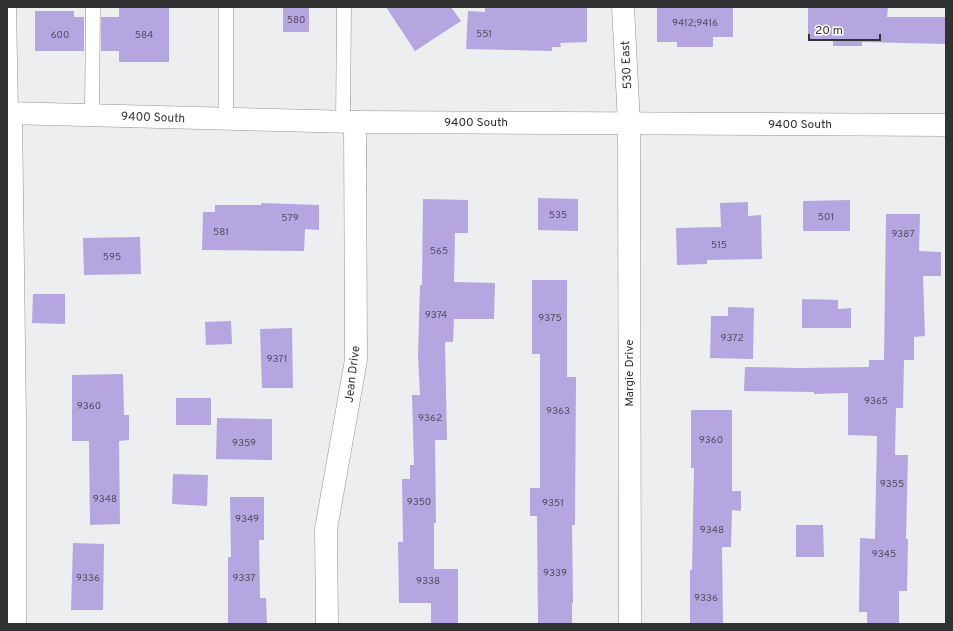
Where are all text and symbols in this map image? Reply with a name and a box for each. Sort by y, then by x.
house number: 580 [287,14,305,27]
scale bar [809,16,880,42]
house number: 9412;9416 [672,17,718,30]
text: 20 m [815,23,843,39]
house number: 551 [476,28,492,41]
house number: 600 [51,29,69,42]
house number: 584 [135,29,153,42]
street label: 530 East [618,40,636,90]
street label: 9400 South [121,109,185,127]
street label: 9400 South [444,115,508,131]
street label: 9400 South [768,117,832,133]
house number: 535 [549,209,567,222]
house number: 501 [818,211,834,224]
house number: 579 [281,212,299,225]
house number: 581 [213,226,229,239]
house number: 9387 [891,228,915,241]
house number: 515 [711,239,727,252]
house number: 565 [430,245,448,258]
house number: 595 [103,251,121,264]
house number: 9374 [425,309,447,322]
house number: 9375 [538,312,562,325]
house number: 9372 [720,332,744,345]
street label: Margie Drive [622,339,638,407]
street label: Jean Drive [342,345,364,404]
house number: 9371 [266,353,288,366]
house number: 9365 [864,395,888,408]
house number: 9360 [77,400,101,413]
house number: 9363 [546,405,570,418]
house number: 9362 [418,412,442,425]
house number: 9360 [699,434,723,447]
house number: 9359 [232,437,256,450]
house number: 9355 [880,478,904,491]
house number: 9348 [93,493,117,506]
house number: 9350 [407,496,431,509]
house number: 9351 [542,497,564,510]
house number: 9349 [235,513,259,526]
house number: 9348 [700,524,724,537]
house number: 9345 [872,548,896,561]
house number: 9339 [543,567,567,580]
house number: 9336 [76,572,100,585]
house number: 9337 [232,572,256,585]
house number: 9338 [416,575,440,588]
house number: 9336 [694,592,718,605]

